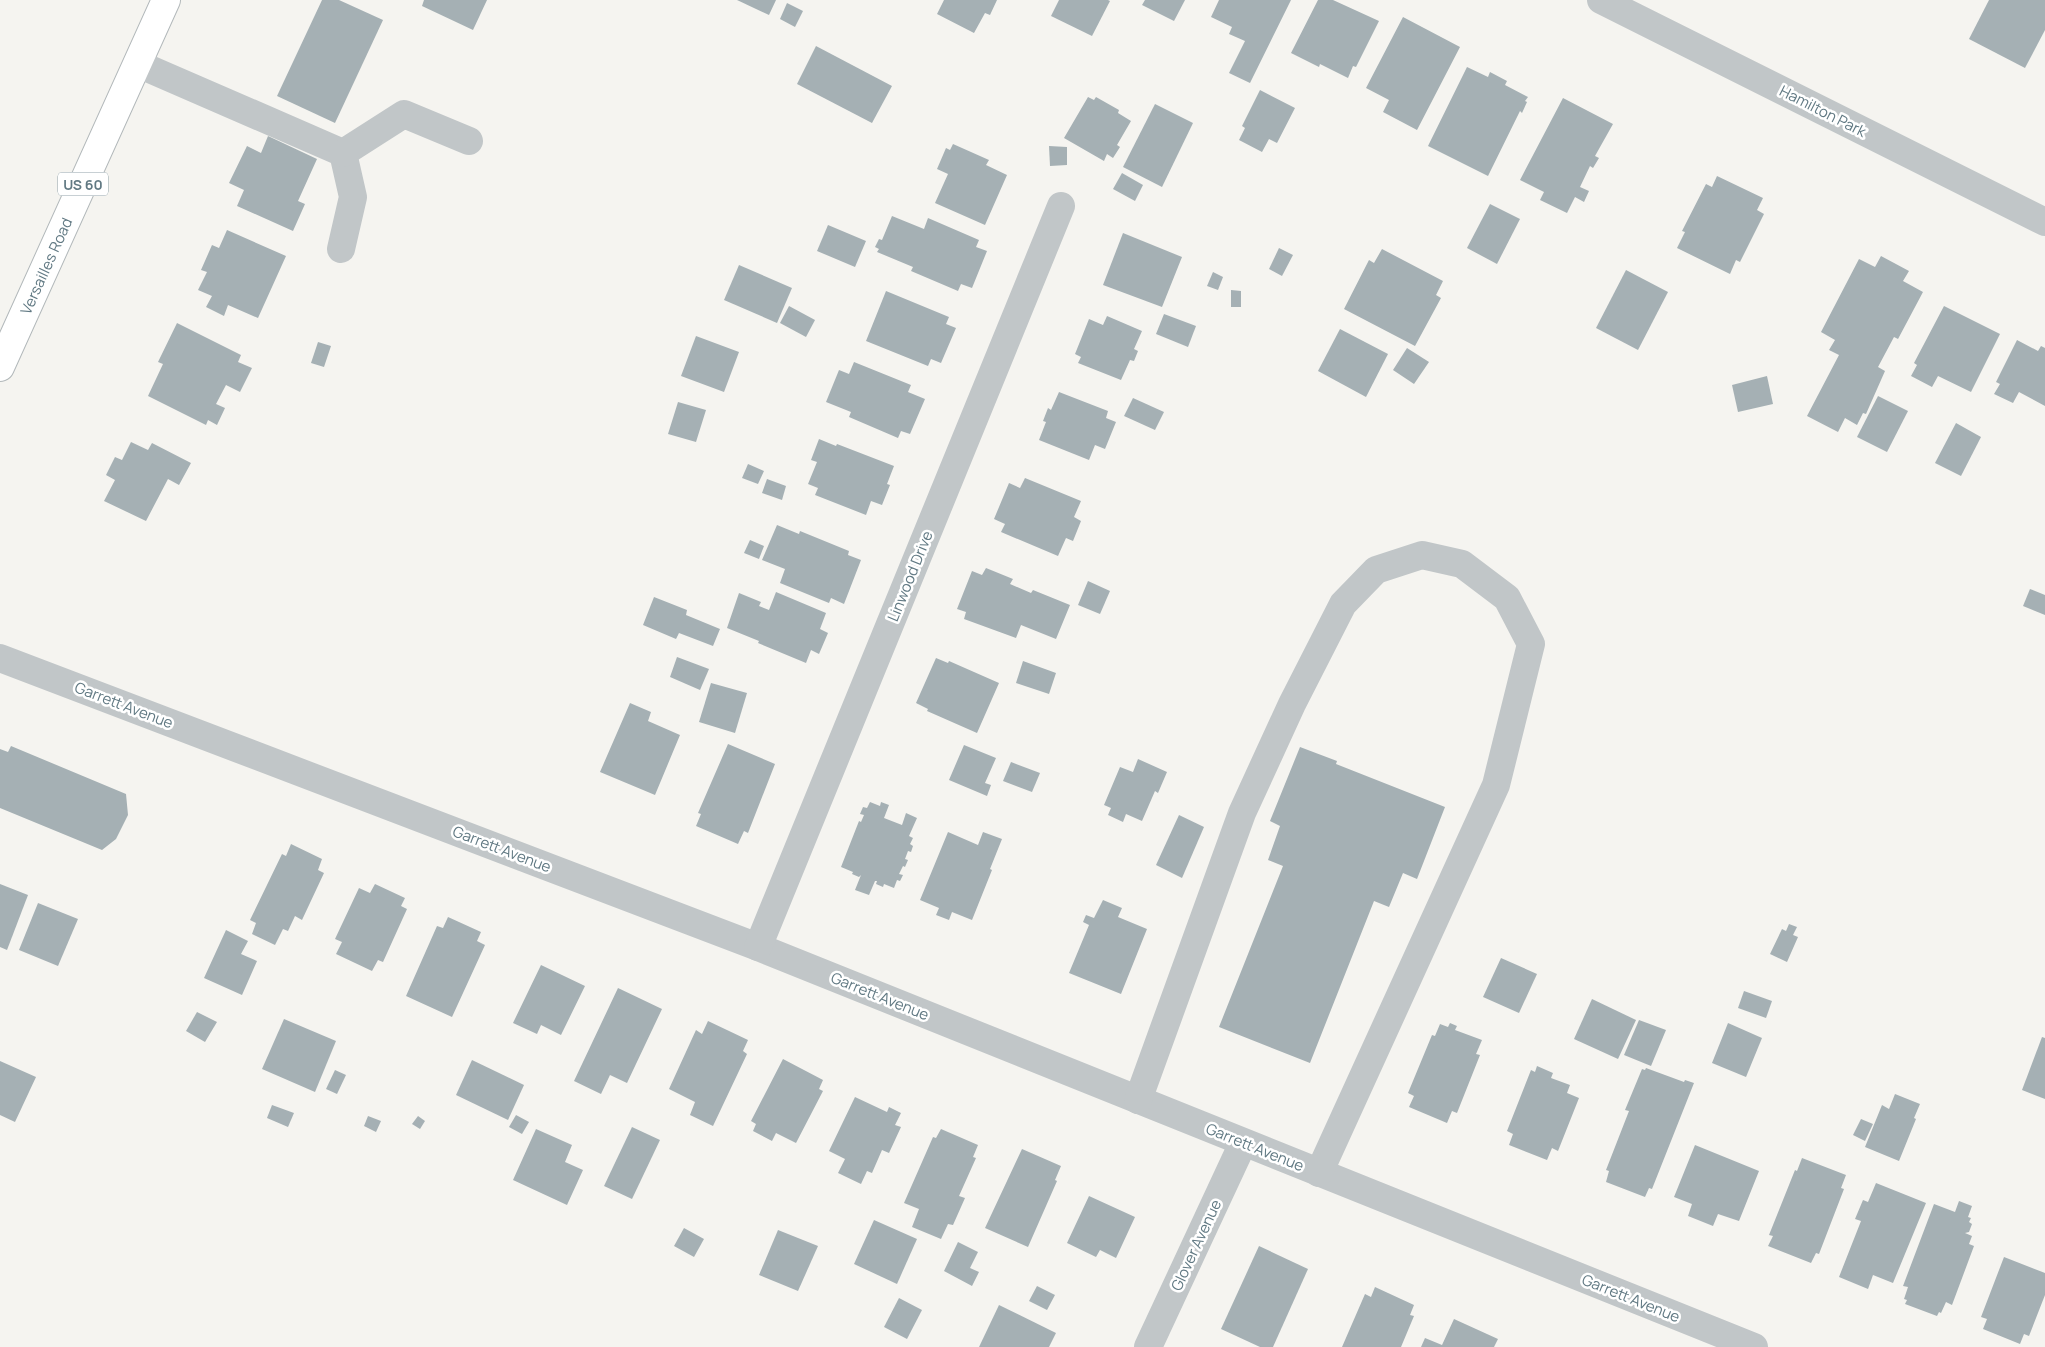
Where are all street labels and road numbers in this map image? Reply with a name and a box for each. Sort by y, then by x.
street label: Hamilton Park [1776,80,1870,142]
road number: US 60 [58,172,108,195]
street label: Versailles Road [15,214,77,318]
street label: Linwood Drive [882,527,938,624]
street label: Garrett Avenue [72,677,176,733]
street label: Garrett Avenue [450,821,554,877]
street label: Garrett Avenue [828,967,932,1025]
street label: Garrett Avenue [1203,1118,1307,1176]
street label: Glover Avenue [1166,1196,1226,1294]
street label: Garrett Avenue [1579,1269,1683,1327]

